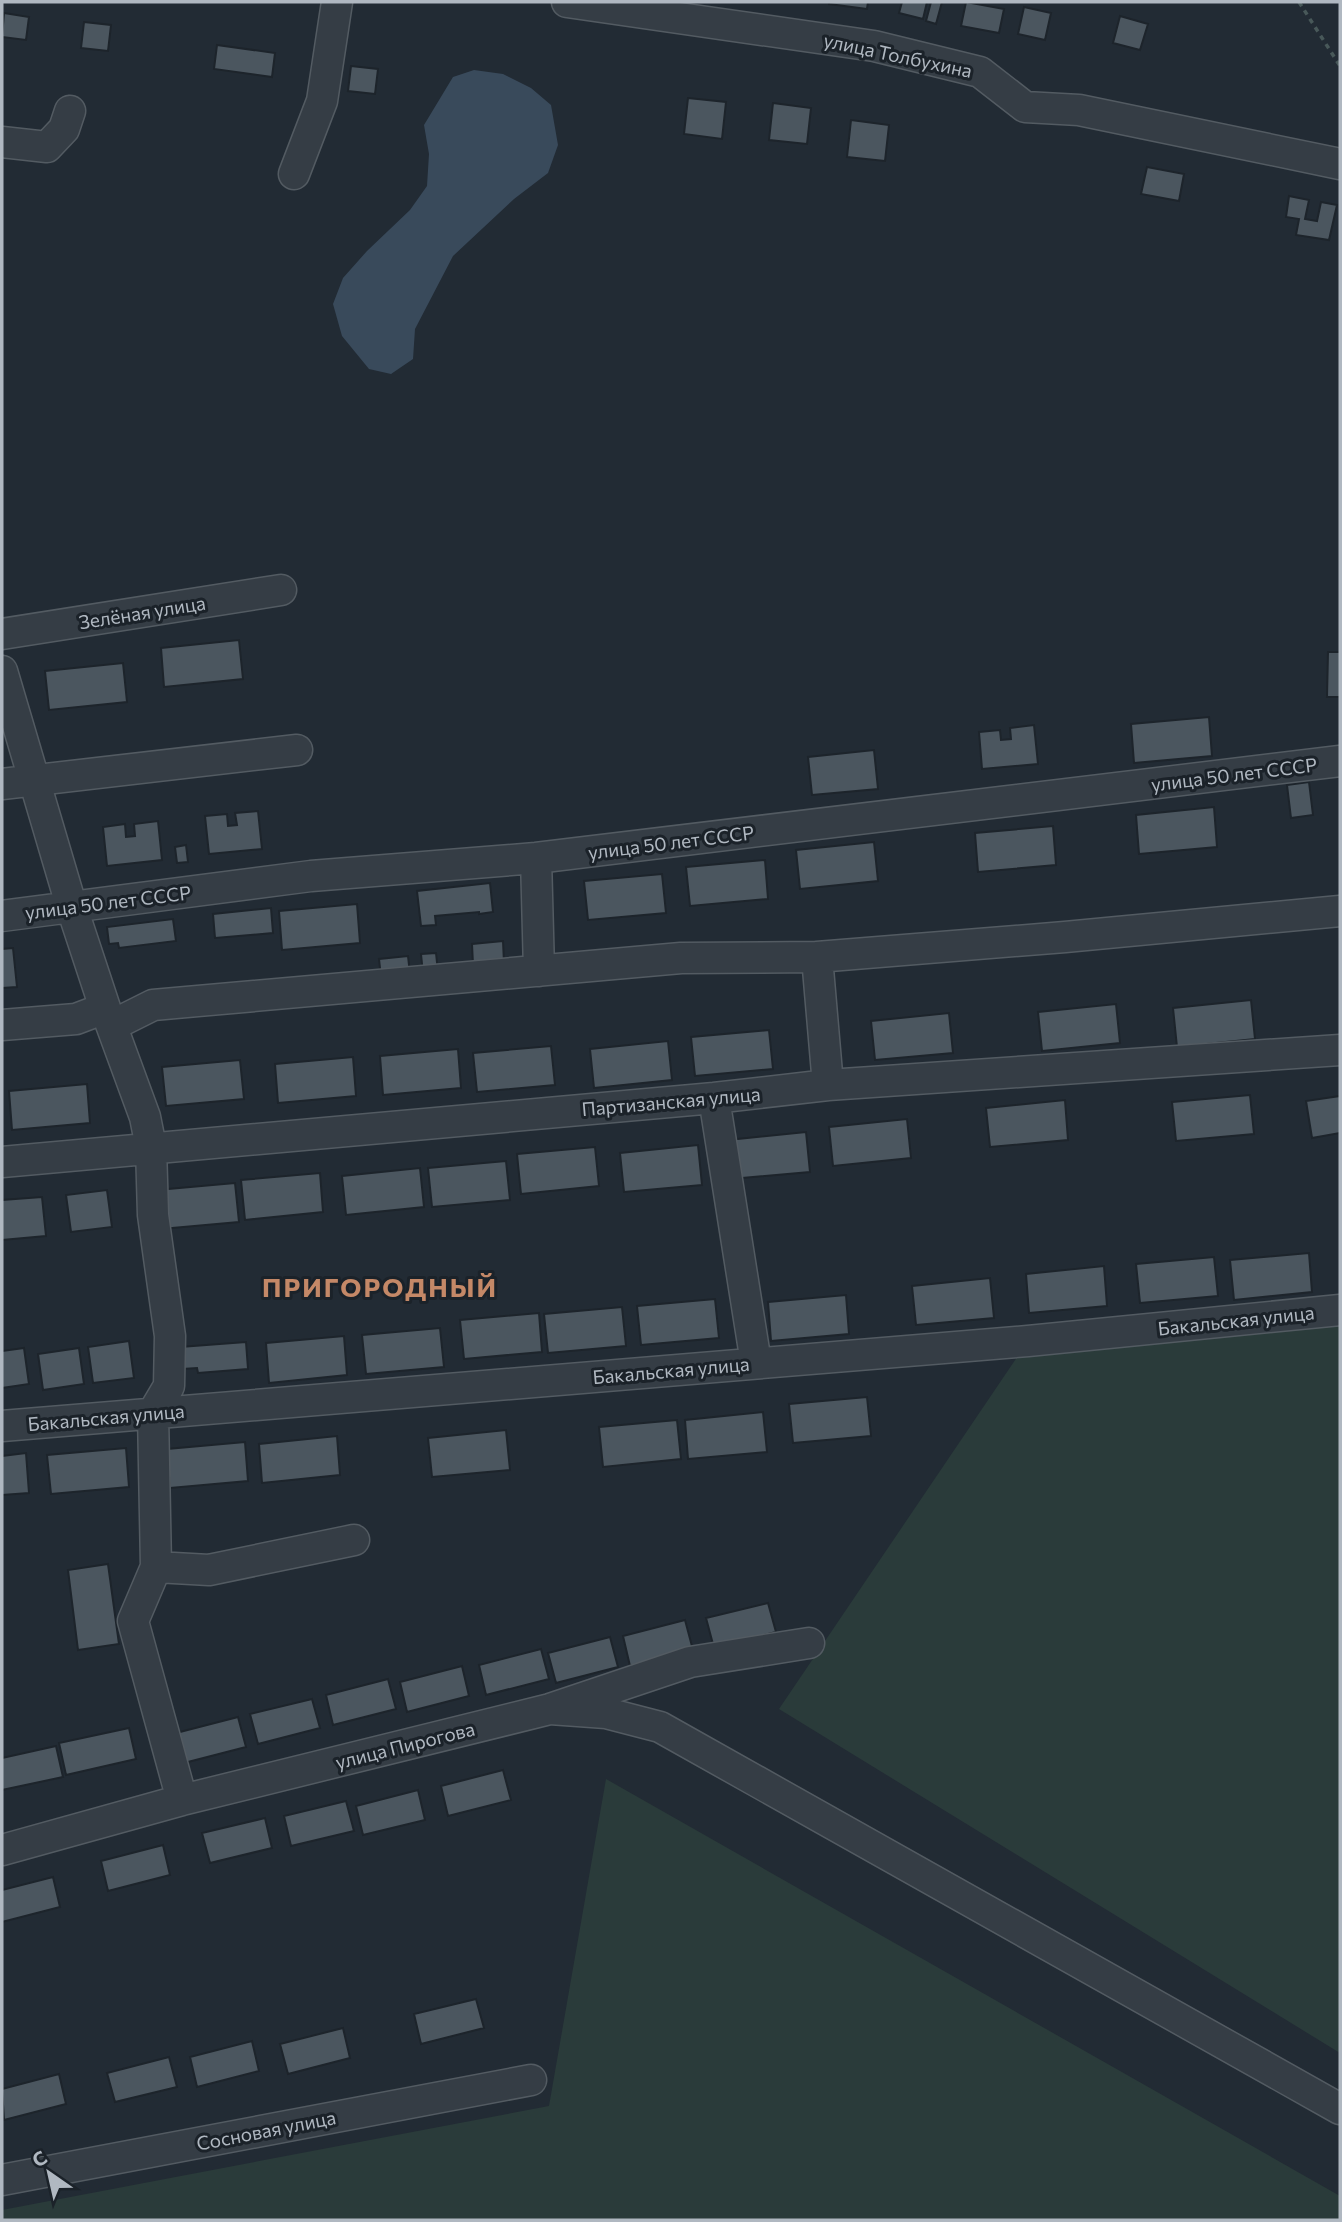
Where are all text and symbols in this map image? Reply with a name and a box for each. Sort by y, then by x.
street label: улица Толбухина [822,28,974,82]
street label: Зелёная улица [77,591,207,633]
street label: улица 50 лет СССР [1150,752,1318,796]
street label: улица 50 лет СССР [587,820,755,864]
street label: улица 50 лет СССР [24,880,192,924]
street label: Партизанская улица [580,1082,762,1120]
district label: ПРИГОРОДНЫЙ [262,1271,498,1302]
street label: Бакальская улица [1156,1300,1316,1340]
street label: Бакальская улица [592,1352,750,1388]
street label: Бакальская улица [27,1399,185,1435]
street label: улица Пирогова [333,1717,477,1773]
street label: Сосновая улица [194,2105,338,2155]
north arrow [14,2138,84,2208]
text: С [27,2145,51,2172]

